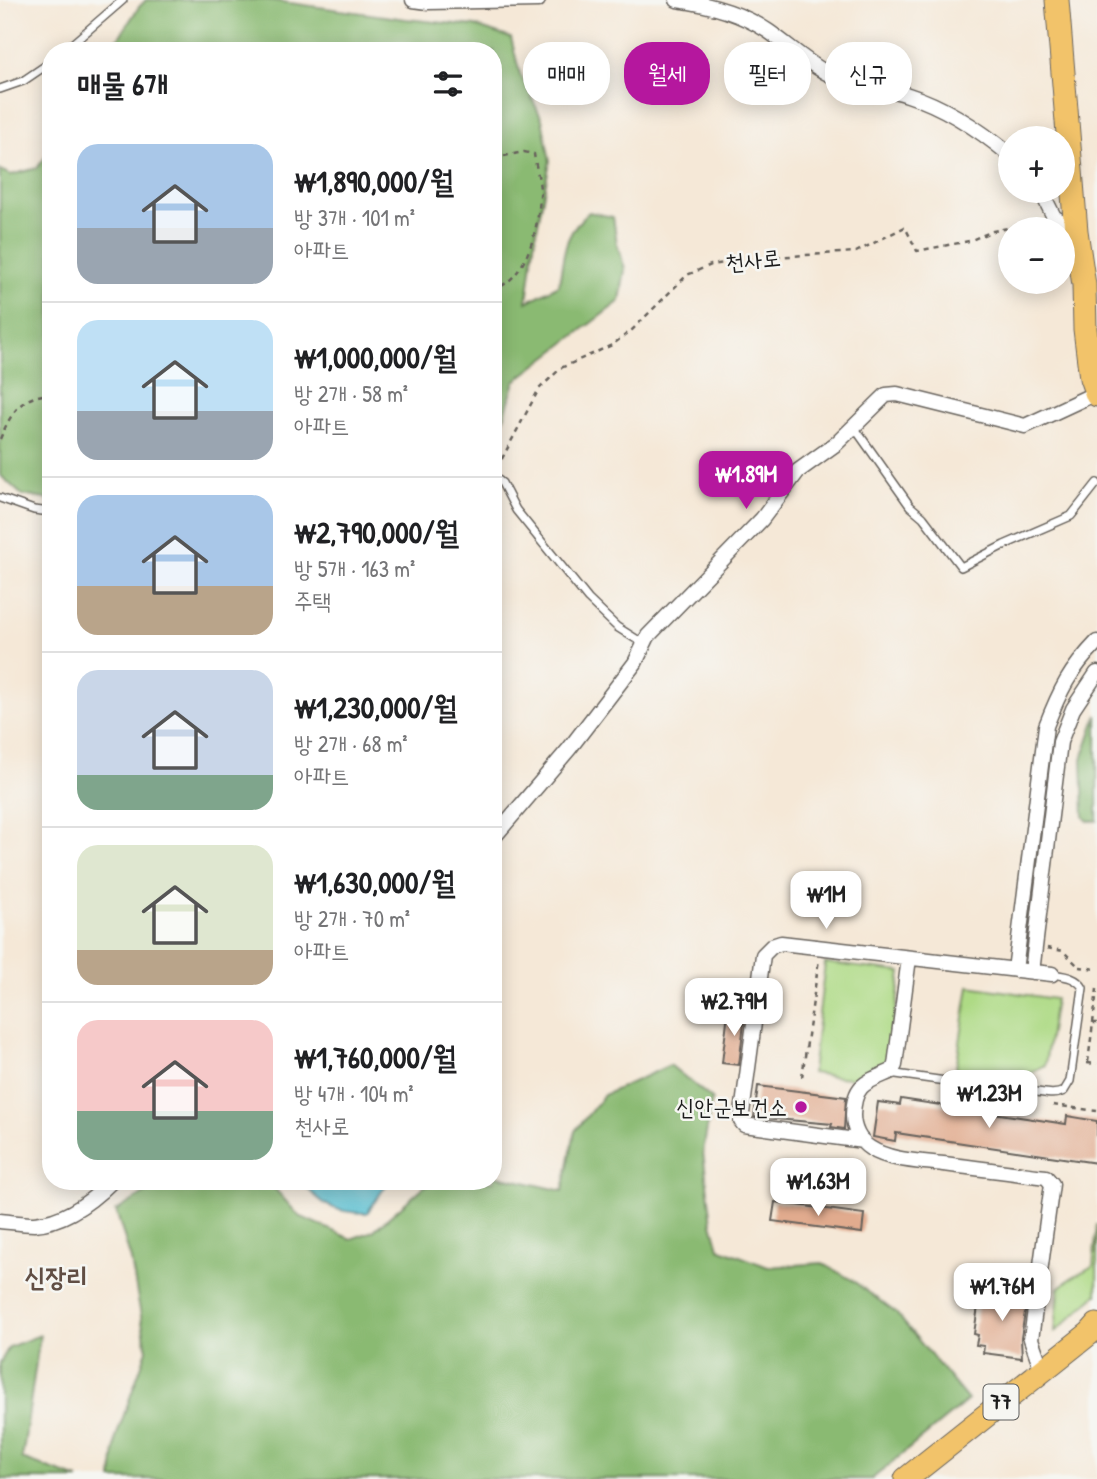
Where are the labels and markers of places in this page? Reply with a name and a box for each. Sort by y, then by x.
pin: ₩1.89M [689,452,803,511]
pin: ₩1M [792,872,860,931]
pin: ₩2.79M [677,978,791,1038]
pin: ₩1.23M [932,1070,1046,1130]
place label: 신안군보건소 [676,1091,787,1122]
marker: 신안군보건소 [793,1099,809,1115]
pin: ₩1.63M [761,1158,875,1218]
pin: ₩1.76M [945,1264,1059,1323]

